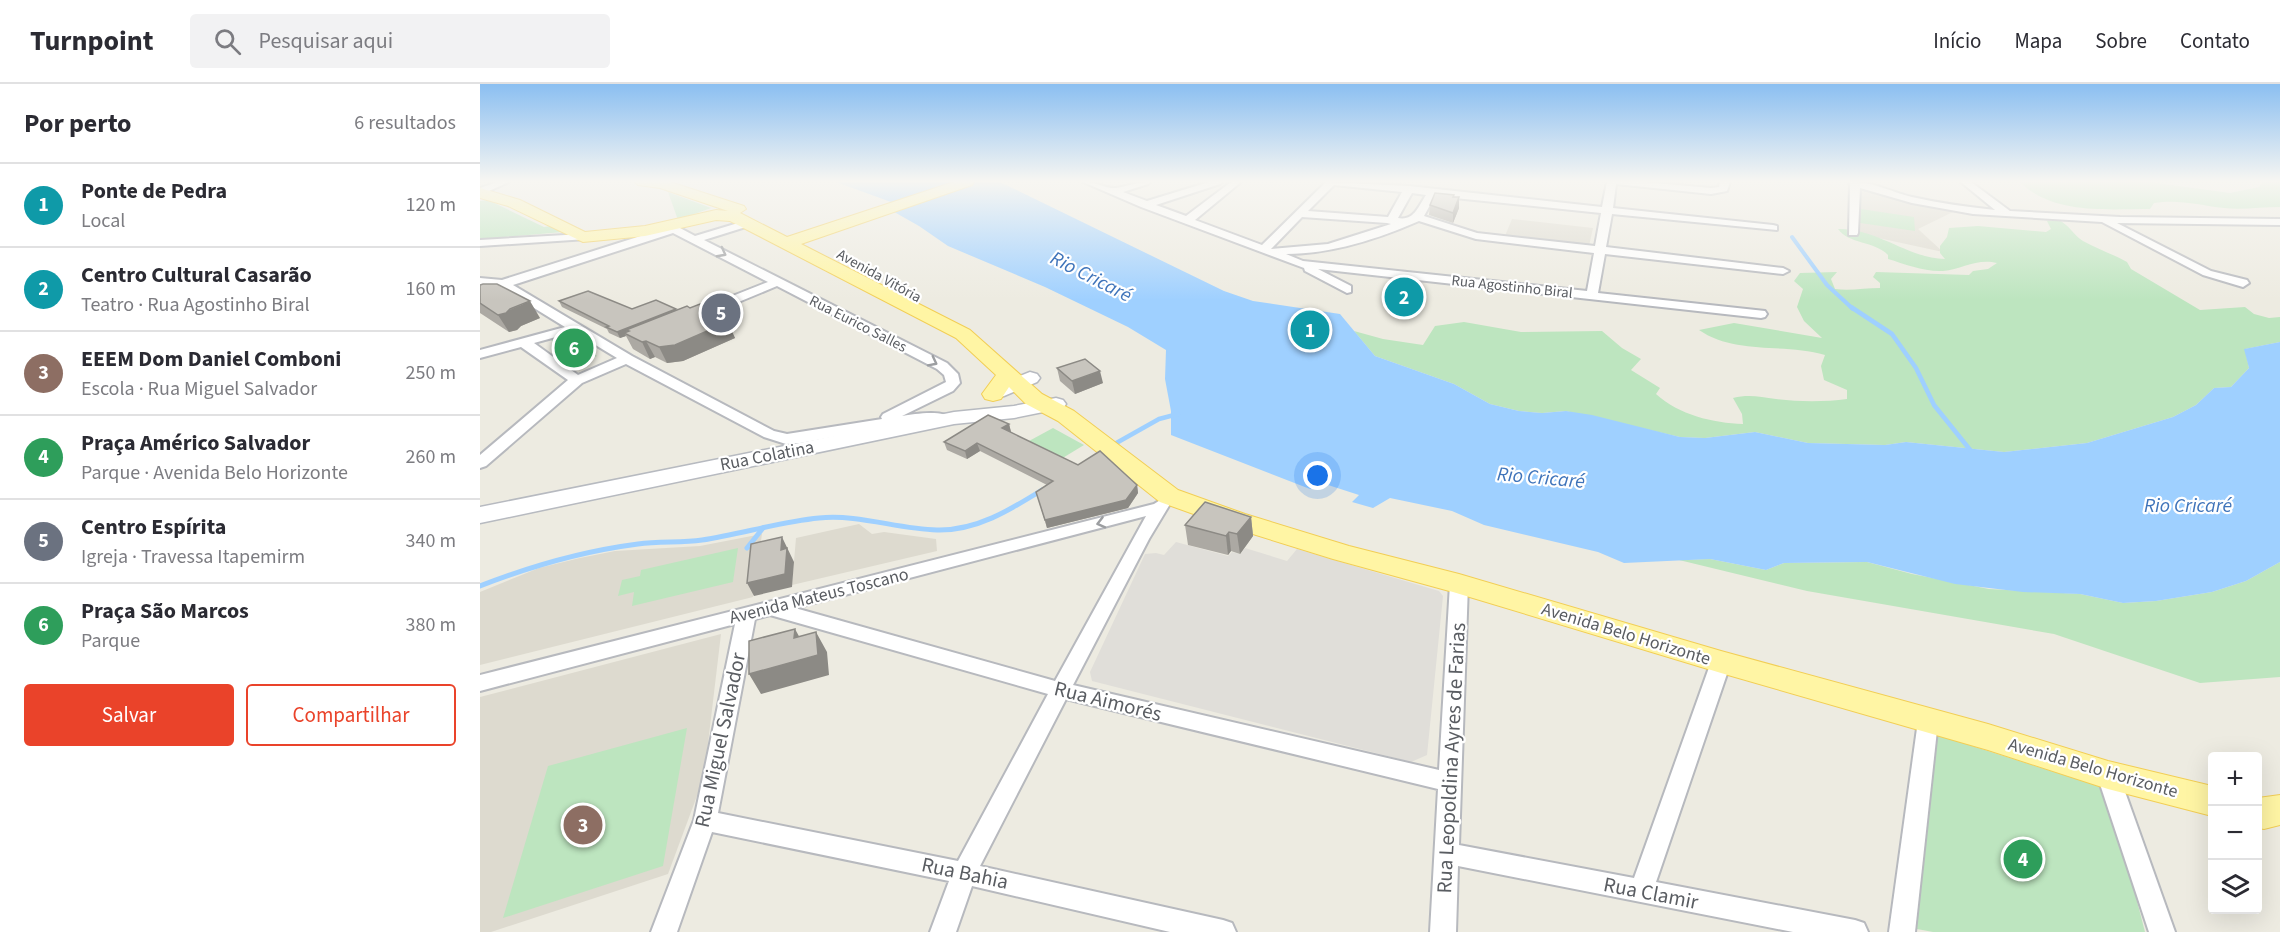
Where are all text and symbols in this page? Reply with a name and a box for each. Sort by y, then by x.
search box [190,14,610,68]
text: Turnpoint [30,21,154,61]
icon: search [211,25,244,58]
text: Pesquisar aqui [259,25,393,57]
text: Início [1933,26,1981,56]
text: Mapa [2014,26,2062,56]
text: Sobre [2095,26,2147,56]
text: Contato [2180,26,2250,56]
text: Por perto [24,105,132,142]
text: 6 resultados [354,109,456,137]
text: Ponte de Pedra [81,175,227,207]
text: 1 [38,191,49,219]
text: 120 m [406,191,456,219]
text: Local [81,207,125,235]
street label: Avenida Vitória [833,244,925,308]
water label: Rio Cricaré [1045,245,1137,310]
one-way arrow [716,246,727,257]
text: Centro Cultural Casarão [81,259,312,291]
street label: Rua Agostinho Biral [1450,270,1574,304]
pin: 2 [1384,274,1424,320]
text: 2 [38,275,49,303]
text: 160 m [406,275,456,303]
pin: 5 [702,290,740,336]
street label: Rua Eurico Salles [806,290,910,358]
text: Teatro · Rua Agostinho Biral [81,291,310,319]
pin: 1 [1290,308,1330,352]
pin: 6 [554,326,593,370]
text: EEEM Dom Daniel Comboni [81,343,341,375]
one-way arrow [927,354,938,366]
text: 3 [38,359,49,387]
text: 250 m [406,359,456,387]
text: Escola · Rua Miguel Salvador [81,375,317,403]
text: Praça Américo Salvador [81,427,310,459]
street label: Rua Colatina [718,435,816,477]
text: 4 [38,443,49,471]
text: 260 m [406,443,456,471]
text: Parque · Avenida Belo Horizonte [81,459,348,487]
water label: Rio Cricaré [1496,460,1586,496]
your location [1303,461,1332,490]
water label: Rio Cricaré [2144,492,2232,520]
text: Centro Espírita [81,511,226,543]
one-way arrow [1096,516,1107,528]
text: 5 [38,527,49,555]
text: 340 m [406,527,456,555]
text: Igreja · Travessa Itapemirm [81,543,305,571]
street label: Avenida Mateus Toscano [727,562,911,630]
text: Praça São Marcos [81,595,249,627]
street label: Avenida Belo Horizonte [1539,596,1714,672]
text: 6 [38,611,49,639]
text: 380 m [406,611,456,639]
street label: Rua Leopoldina Ayres de Farias [1429,622,1473,894]
text: Parque [81,627,140,655]
street label: Rua Miguel Salvador [687,649,753,830]
street label: Rua Aimorés [1051,673,1165,729]
button: Salvar [24,684,234,746]
button: Compartilhar [246,684,456,746]
street label: Avenida Belo Horizonte [2005,732,2181,804]
map controls [2208,752,2262,914]
button: + [2208,752,2262,806]
pin: 3 [564,802,602,848]
button: − [2208,806,2262,860]
pin: 4 [2004,836,2042,882]
street label: Rua Bahia [919,849,1011,897]
button: layers [2208,860,2262,914]
street label: Rua Clamir [1601,869,1702,917]

